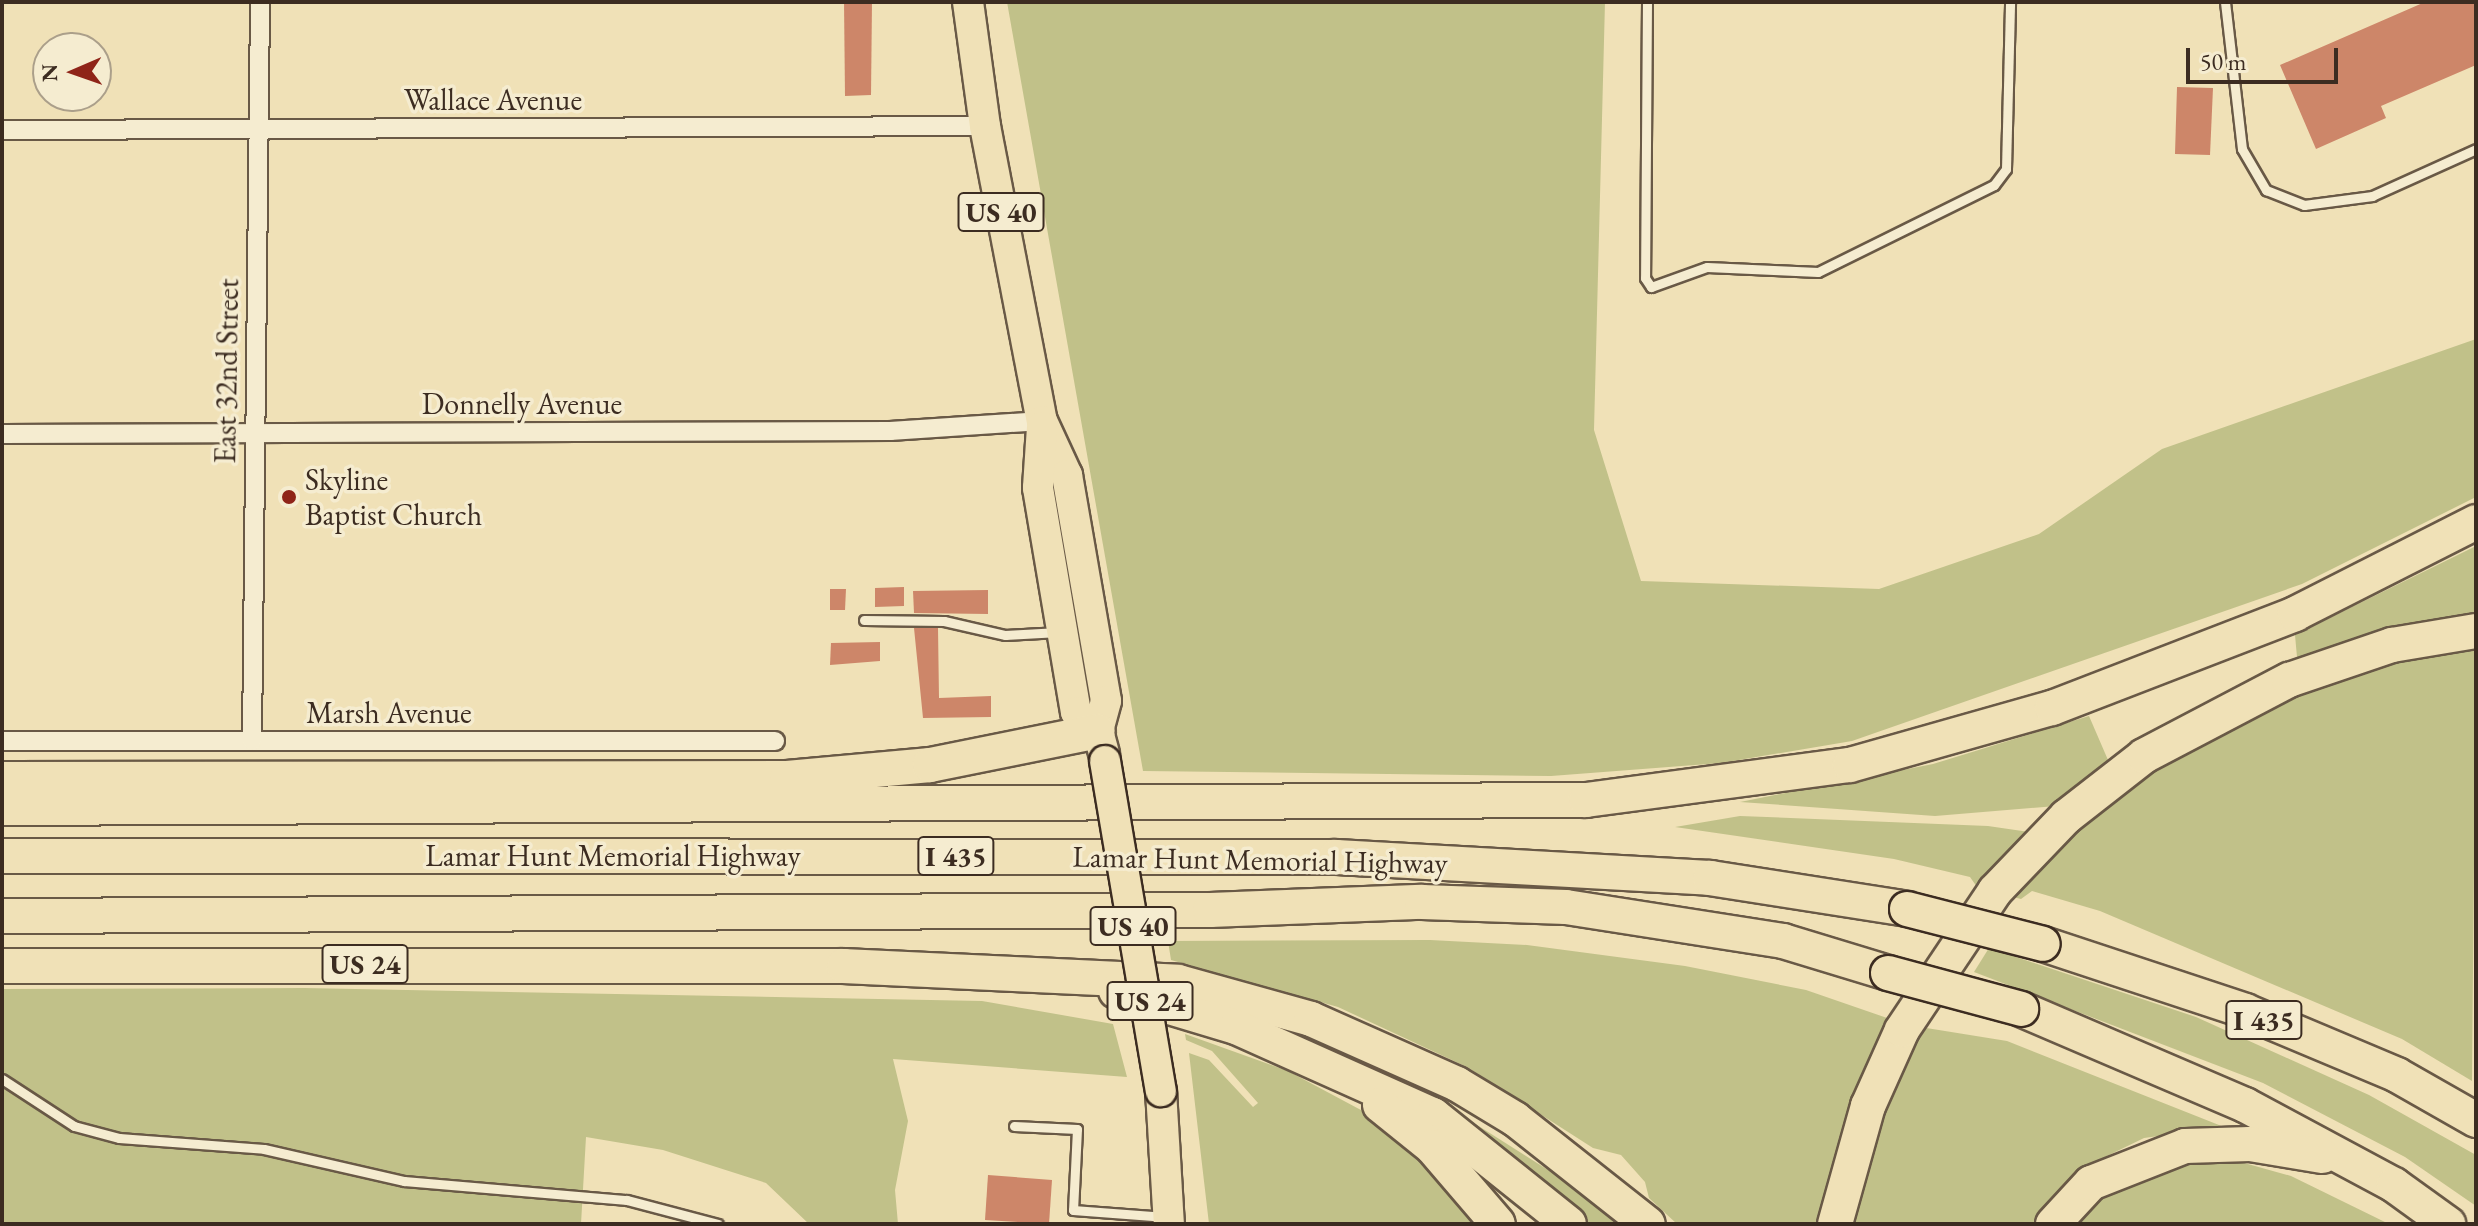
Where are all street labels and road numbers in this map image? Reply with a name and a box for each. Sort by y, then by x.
street label: Wallace Avenue [404,82,582,118]
road number: US 40 [957,188,1045,236]
street label: East 32nd Street [207,278,247,464]
street label: Donnelly Avenue [422,386,622,422]
street label: Marsh Avenue [306,695,472,731]
road number: I 435 [916,832,996,880]
street label: Lamar Hunt Memorial Highway [425,838,801,874]
street label: Lamar Hunt Memorial Highway [1072,839,1448,881]
road number: US 40 [1089,902,1177,950]
road number: US 24 [321,940,409,988]
road number: US 24 [1106,977,1194,1025]
road number: I 435 [2224,996,2304,1044]

